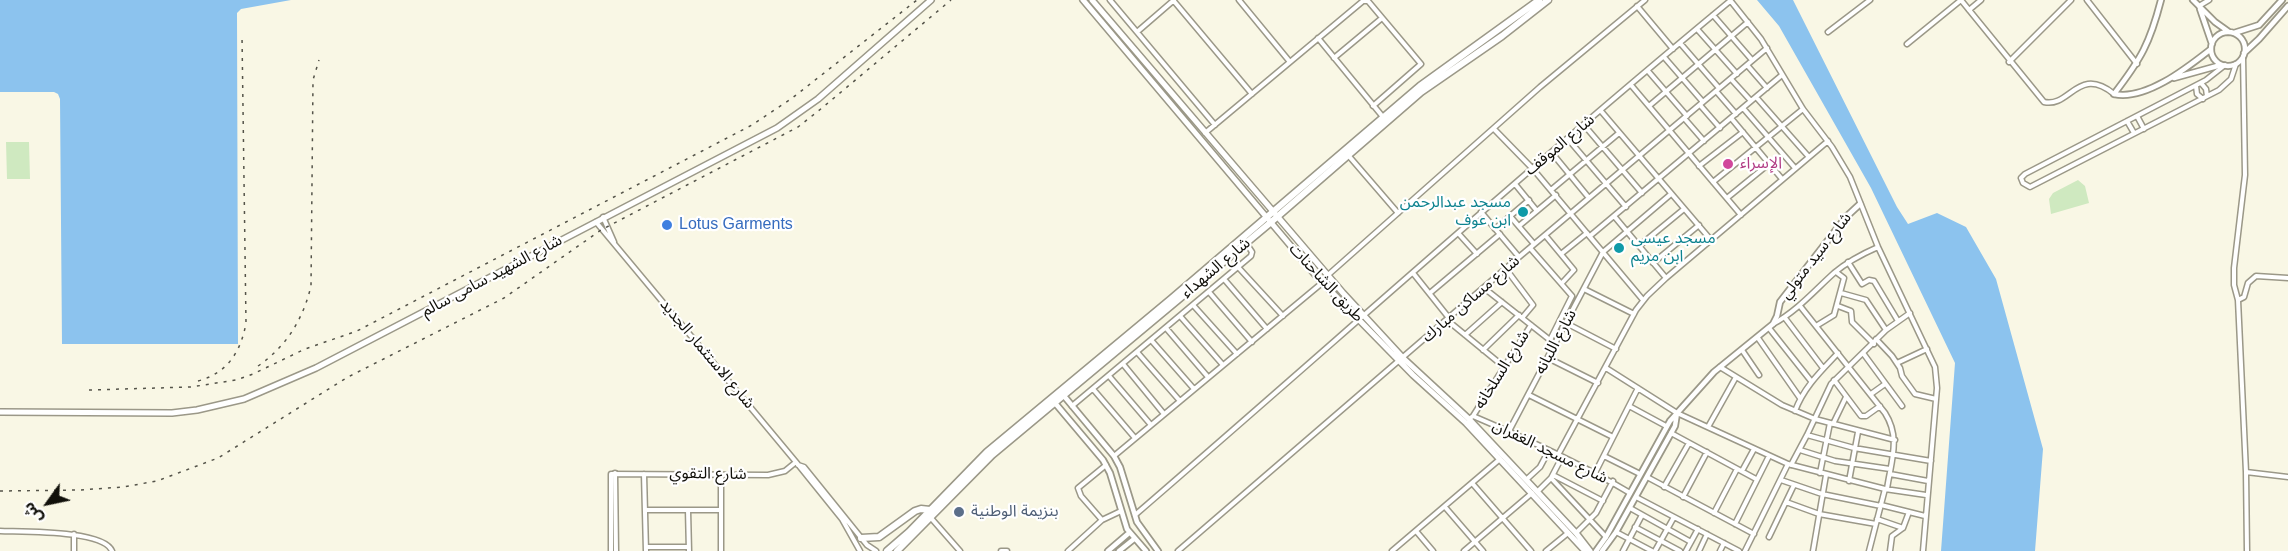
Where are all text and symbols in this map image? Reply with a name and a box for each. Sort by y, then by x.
street label: شارع الموقف [1521,110,1599,180]
place label: الإسراء [1740,154,1782,174]
marker: الإسراء [1721,157,1735,171]
place label: مسجد عبدالرحمن ابن عوف [1400,193,1511,231]
marker: مسجد عبدالرحمن ابن عوف [1516,205,1530,219]
street label: شارع سيد متولي [1776,209,1856,303]
place label: Lotus Garments [679,215,793,235]
marker: Lotus Garments [660,218,674,232]
place label: مسجد عيسى ابن مريم [1631,229,1716,267]
street label: شارع الشهيد سامى سالم [418,231,566,321]
street label: شارع الشهداء [1178,234,1254,302]
street label: طريق الشاحنات [1285,240,1367,326]
marker: مسجد عيسى ابن مريم [1612,241,1626,255]
street label: شارع مساكن مبارك [1418,251,1524,347]
street label: شارع الاستثمار الجديد [655,295,759,413]
street label: شارع اللبانه [1531,306,1581,378]
street label: شارع السلخانه [1470,327,1534,413]
street label: شارع مسجد الغفران [1489,416,1611,488]
street label: شارع التقوي [669,464,747,484]
north arrow [18,473,78,533]
text: ش [19,499,46,527]
place label: بنزيمة الوطنية [971,502,1058,522]
marker: بنزيمة الوطنية [952,505,966,519]

